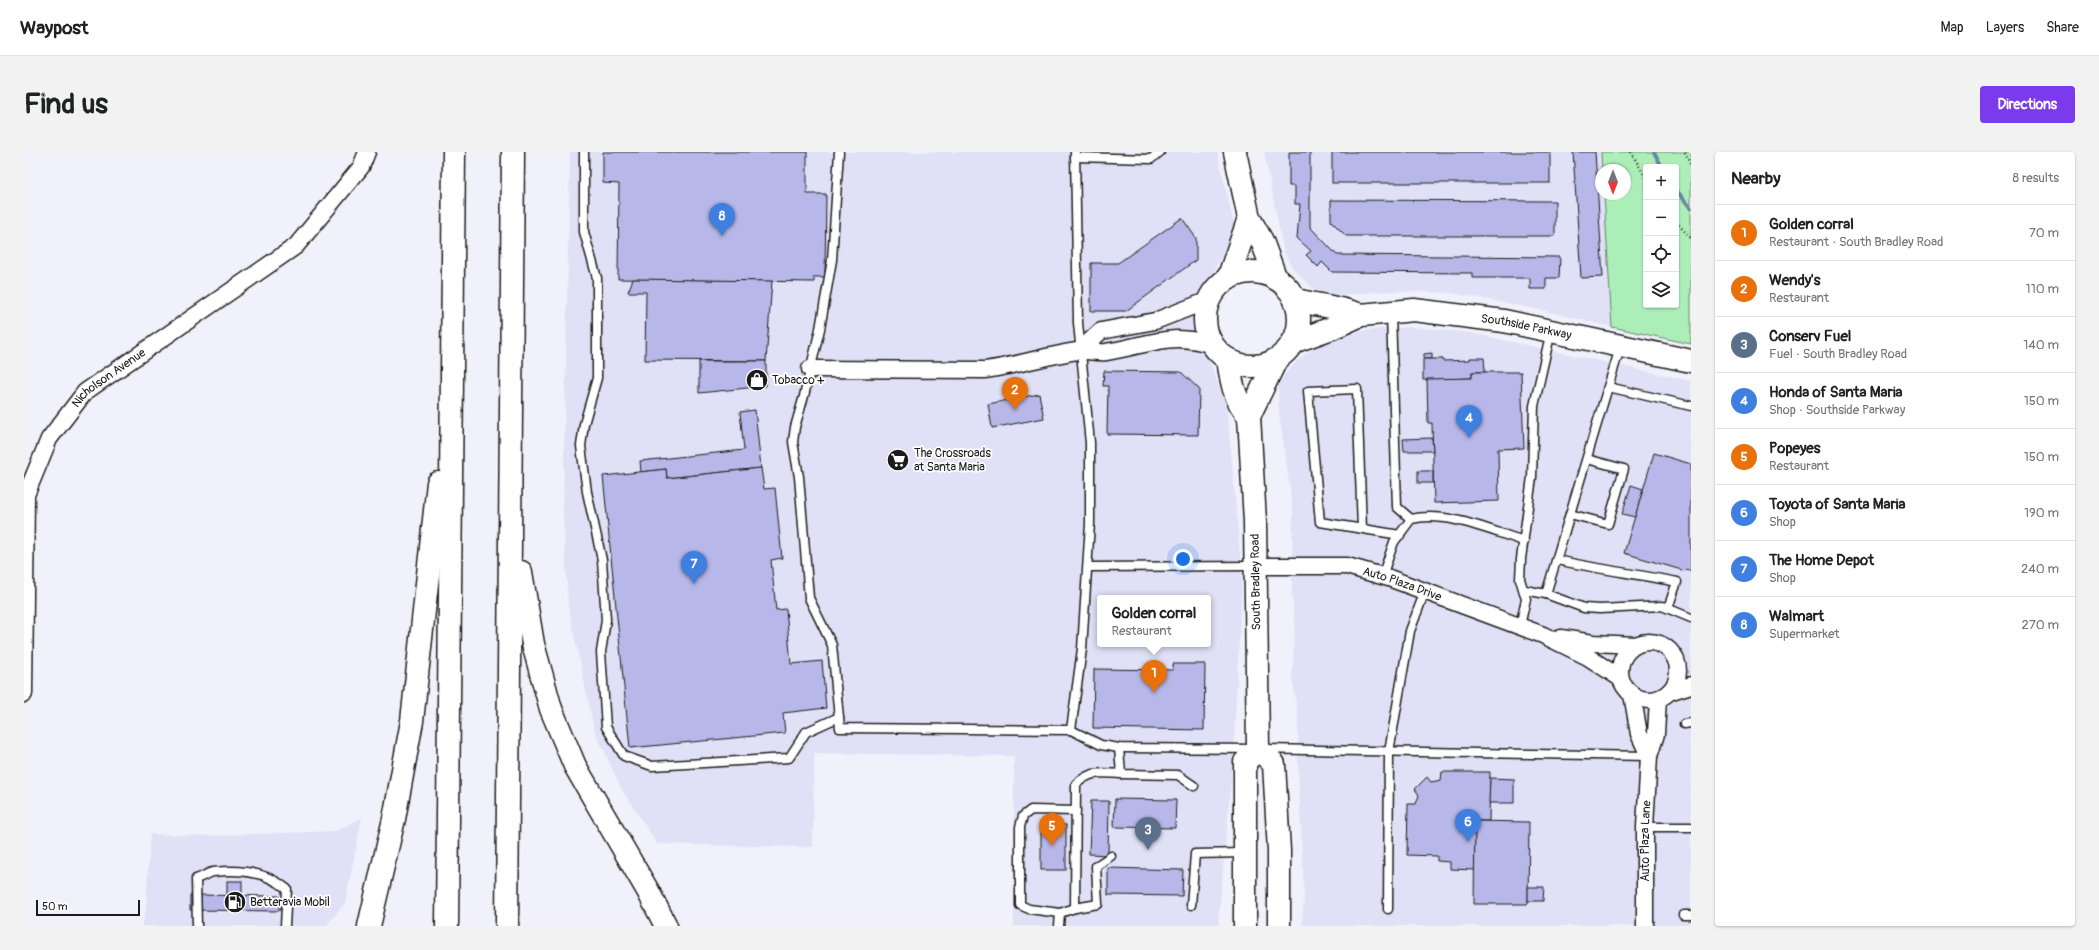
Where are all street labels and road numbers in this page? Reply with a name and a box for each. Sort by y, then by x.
street label: Southside Parkway [1480,311,1573,343]
street label: Nicholson Avenue [68,345,148,410]
street label: South Bradley Road [1248,534,1264,630]
street label: Auto Plaza Drive [1361,563,1444,604]
street label: Auto Plaza Lane [1637,800,1654,882]

